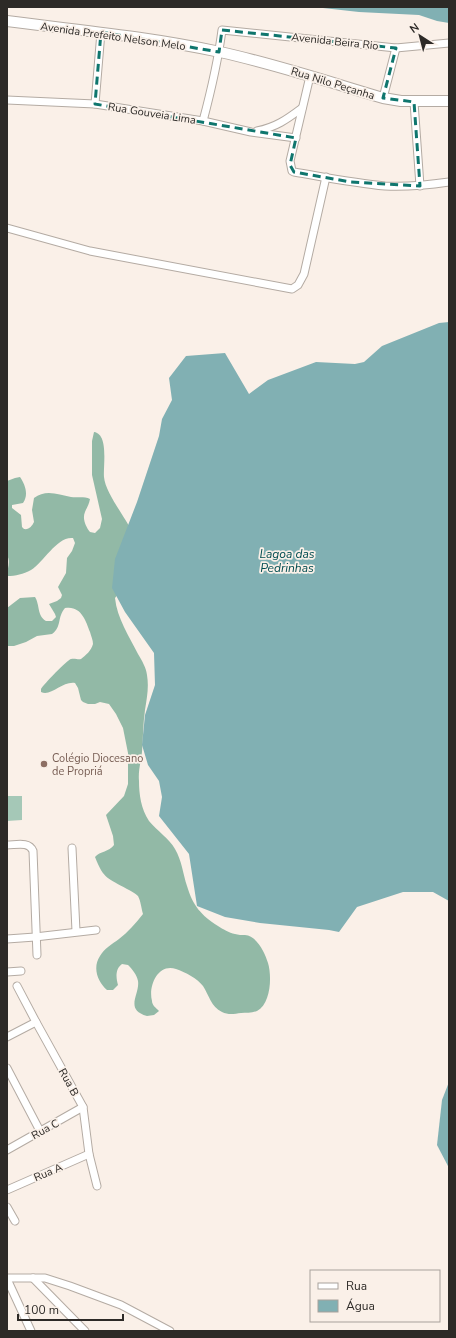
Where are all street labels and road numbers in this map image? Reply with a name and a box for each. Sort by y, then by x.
street label: Avenida Prefeito Nelson Melo [39,19,187,54]
street label: Avenida Beira Rio [291,29,379,54]
street label: Rua Nilo Peçanha [289,64,377,103]
street label: Rua Gouveia Lima [107,99,197,128]
street label: Rua B [55,1066,82,1099]
street label: Rua C [29,1116,62,1143]
street label: Rua A [31,1160,65,1185]

